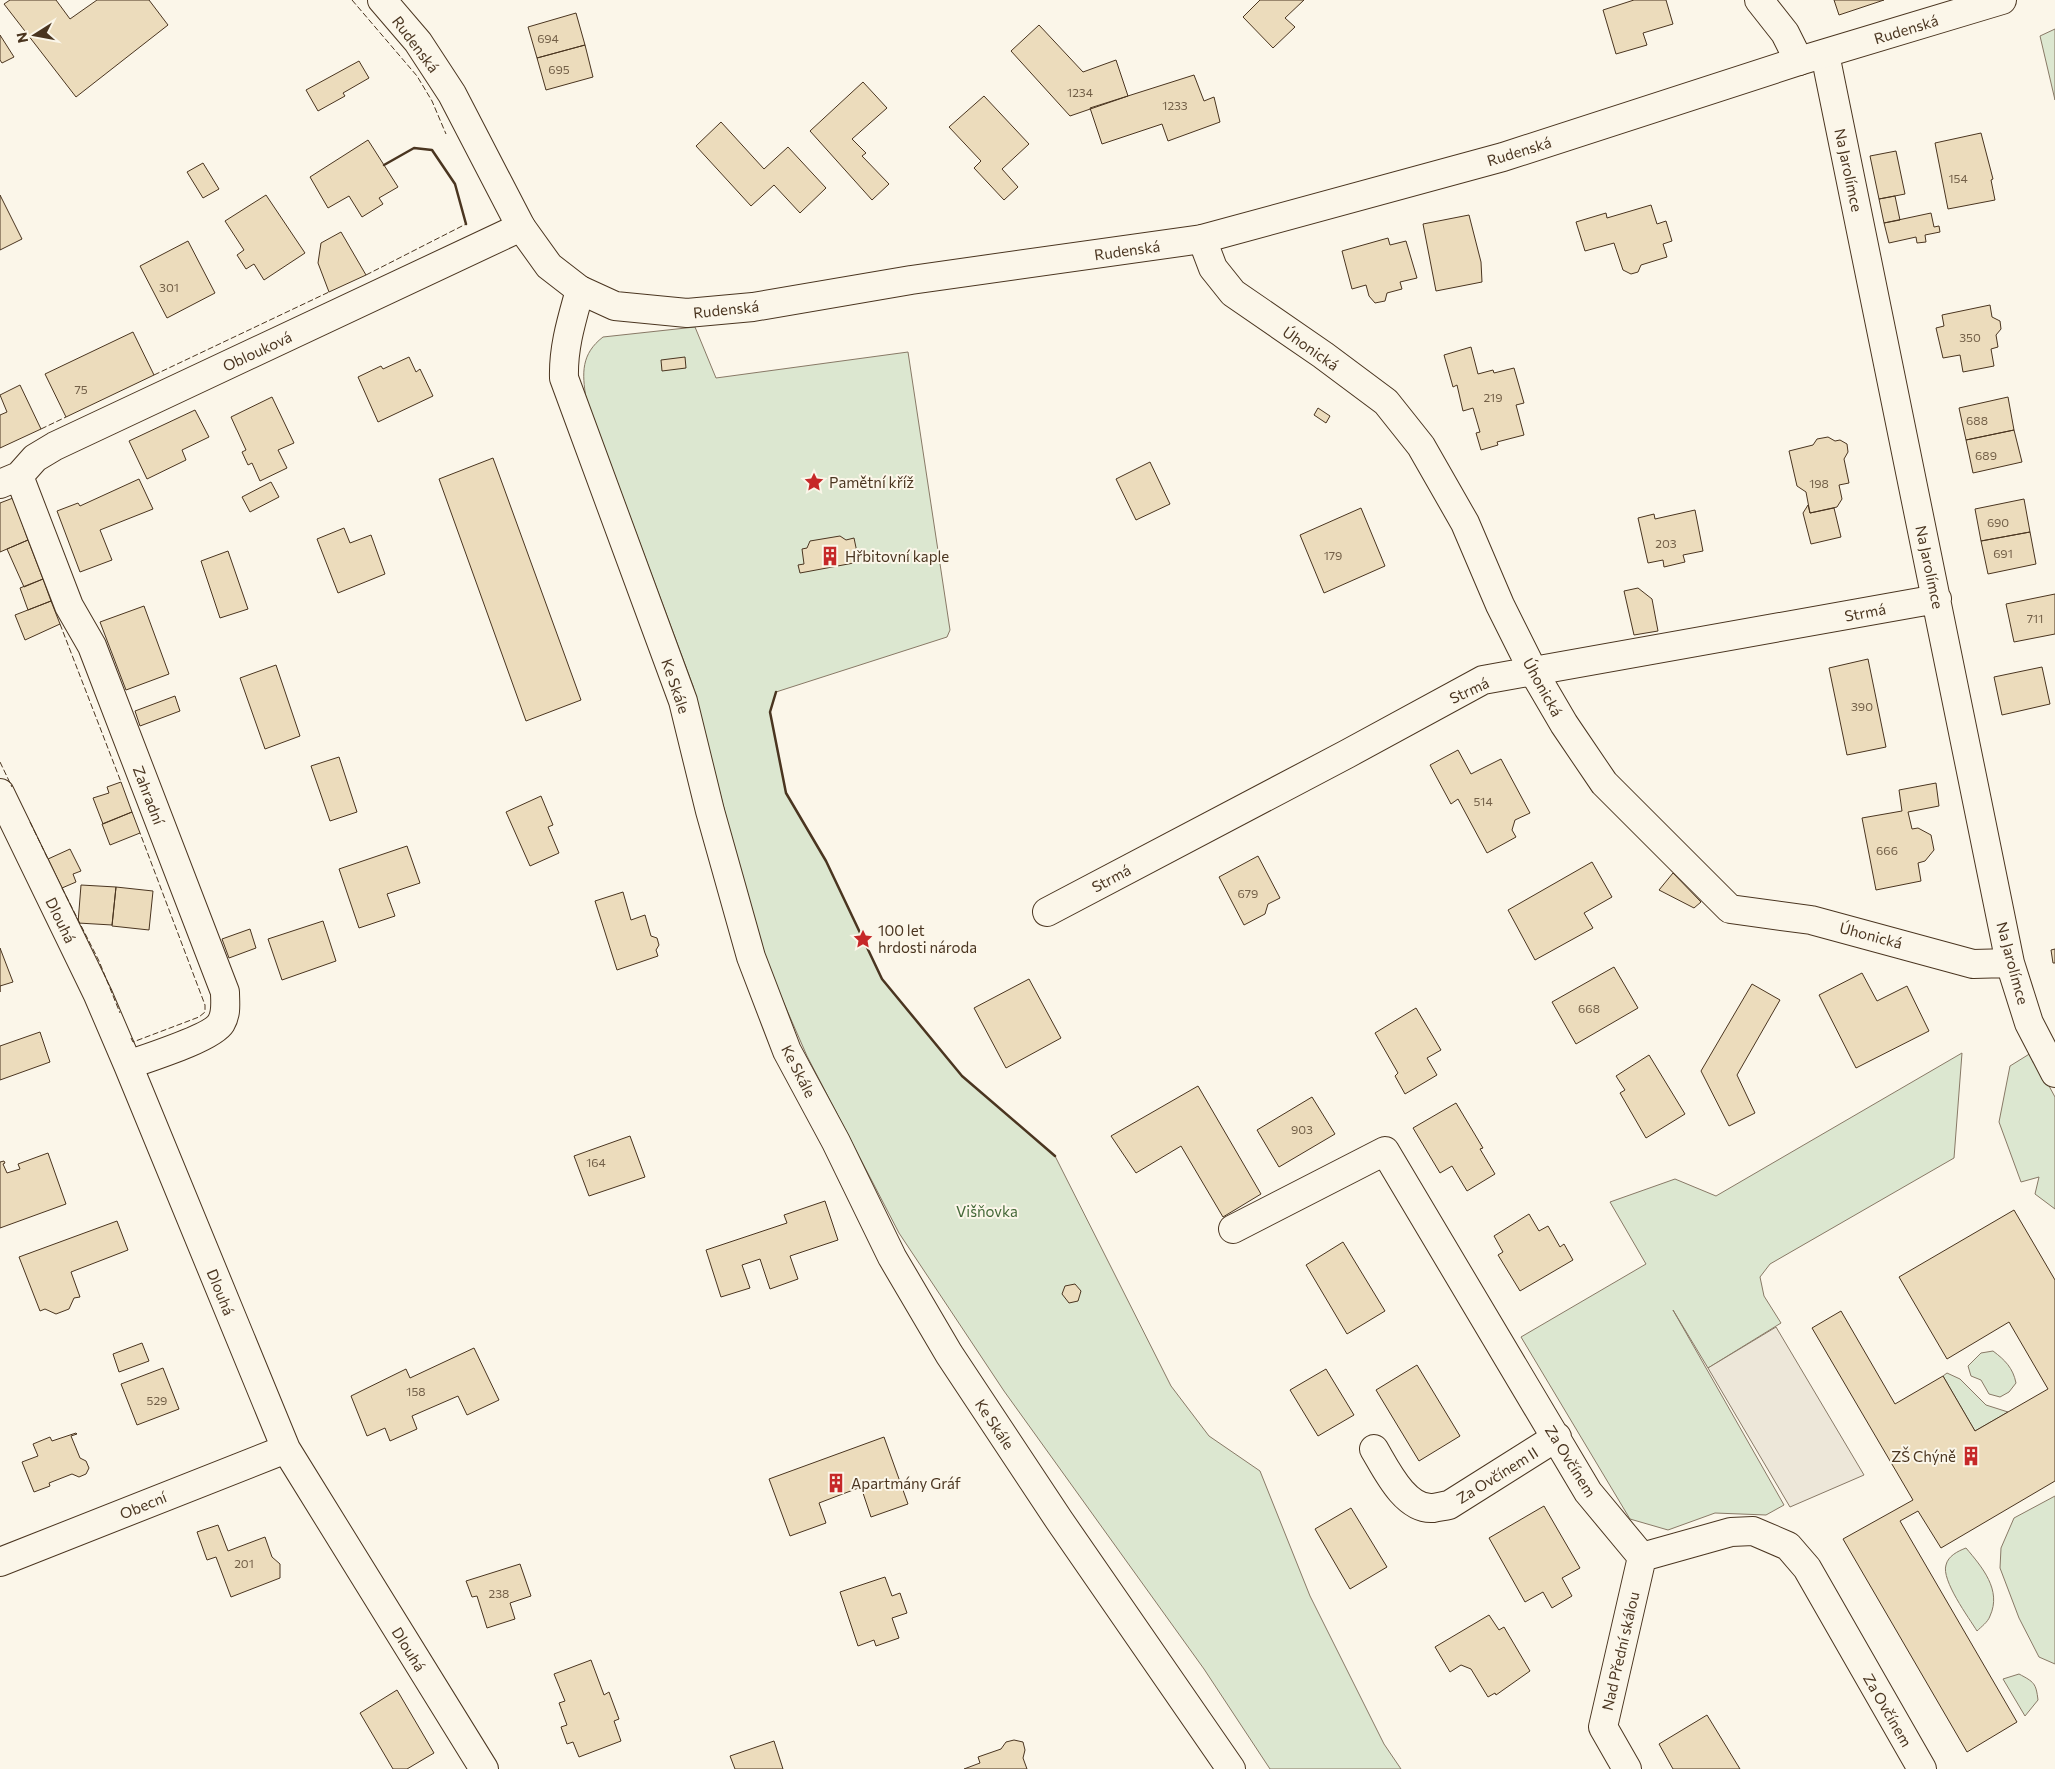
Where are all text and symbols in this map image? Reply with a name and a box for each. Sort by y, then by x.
north arrow [10,10,60,60]
street label: Rudenská [1872,11,1940,47]
street label: Rudenská [389,12,443,76]
text: N [12,31,31,44]
house number: 694 [537,31,559,45]
house number: 695 [548,62,570,76]
house number: 1234 [1067,85,1093,99]
house number: 1233 [1162,98,1188,112]
street label: Na Jarolímce [1831,127,1867,214]
street label: Rudenská [1485,133,1553,169]
house number: 154 [1948,171,1968,185]
street label: Rudenská [1093,236,1161,264]
house number: 301 [159,280,179,294]
street label: Rudenská [692,297,760,321]
street label: Úhonická [1280,321,1343,374]
street label: Oblouková [220,327,294,375]
house number: 350 [1959,330,1981,344]
house number: 75 [74,382,88,396]
house number: 219 [1483,390,1503,404]
house number: 688 [1966,413,1988,427]
house number: 689 [1975,448,1997,462]
place icon: Pamětní kříž [803,471,825,493]
place label: Pamětní kříž [829,473,914,491]
house number: 198 [1809,476,1829,490]
house number: 690 [1987,515,2009,529]
street label: Na Jarolímce [1912,524,1948,611]
house number: 203 [1655,536,1677,550]
building icon: Hřbitovní kaple [819,545,841,567]
house number: 691 [1993,546,2013,560]
place label: Hřbitovní kaple [845,547,949,565]
house number: 179 [1324,548,1342,562]
street label: Strmá [1843,599,1887,625]
house number: 711 [2027,611,2043,625]
street label: Úhonická [1520,654,1567,719]
street label: Ke Skále [658,656,694,716]
street label: Strmá [1446,673,1492,707]
house number: 390 [1851,699,1873,713]
street label: Zahradní [130,763,169,828]
house number: 514 [1473,794,1493,808]
house number: 666 [1876,843,1898,857]
street label: Strmá [1088,860,1134,896]
house number: 679 [1238,886,1258,900]
street label: Dlouhá [42,894,80,946]
street label: Úhonická [1838,917,1905,952]
street label: Na Jarolímce [1993,920,2033,1006]
place label: 100 let hrdosti národa [878,921,977,956]
place icon: 100 let hrdosti národa [852,928,874,950]
house number: 668 [1578,1001,1600,1015]
street label: Ke Skále [778,1042,820,1100]
house number: 903 [1291,1122,1313,1136]
house number: 164 [586,1155,606,1169]
park label: Višňovka [956,1202,1018,1220]
street label: Dlouhá [204,1266,238,1318]
house number: 158 [406,1384,426,1398]
house number: 529 [147,1393,167,1407]
street label: Ke Skále [972,1395,1018,1453]
street label: Za Ovčínem [1542,1422,1600,1500]
street label: Za Ovčínem II [1453,1443,1541,1507]
building icon: ZŠ Chýně [1960,1445,1982,1467]
place label: ZŠ Chýně [1891,1446,1956,1465]
building icon: Apartmány Gráf [825,1472,847,1494]
place label: Apartmány Gráf [851,1474,961,1492]
street label: Obecní [117,1487,170,1523]
house number: 201 [234,1556,254,1570]
house number: 238 [489,1586,509,1600]
street label: Nad Přední skálou [1598,1590,1642,1712]
street label: Dlouhá [388,1624,430,1674]
street label: Za Ovčínem [1860,1670,1916,1750]

